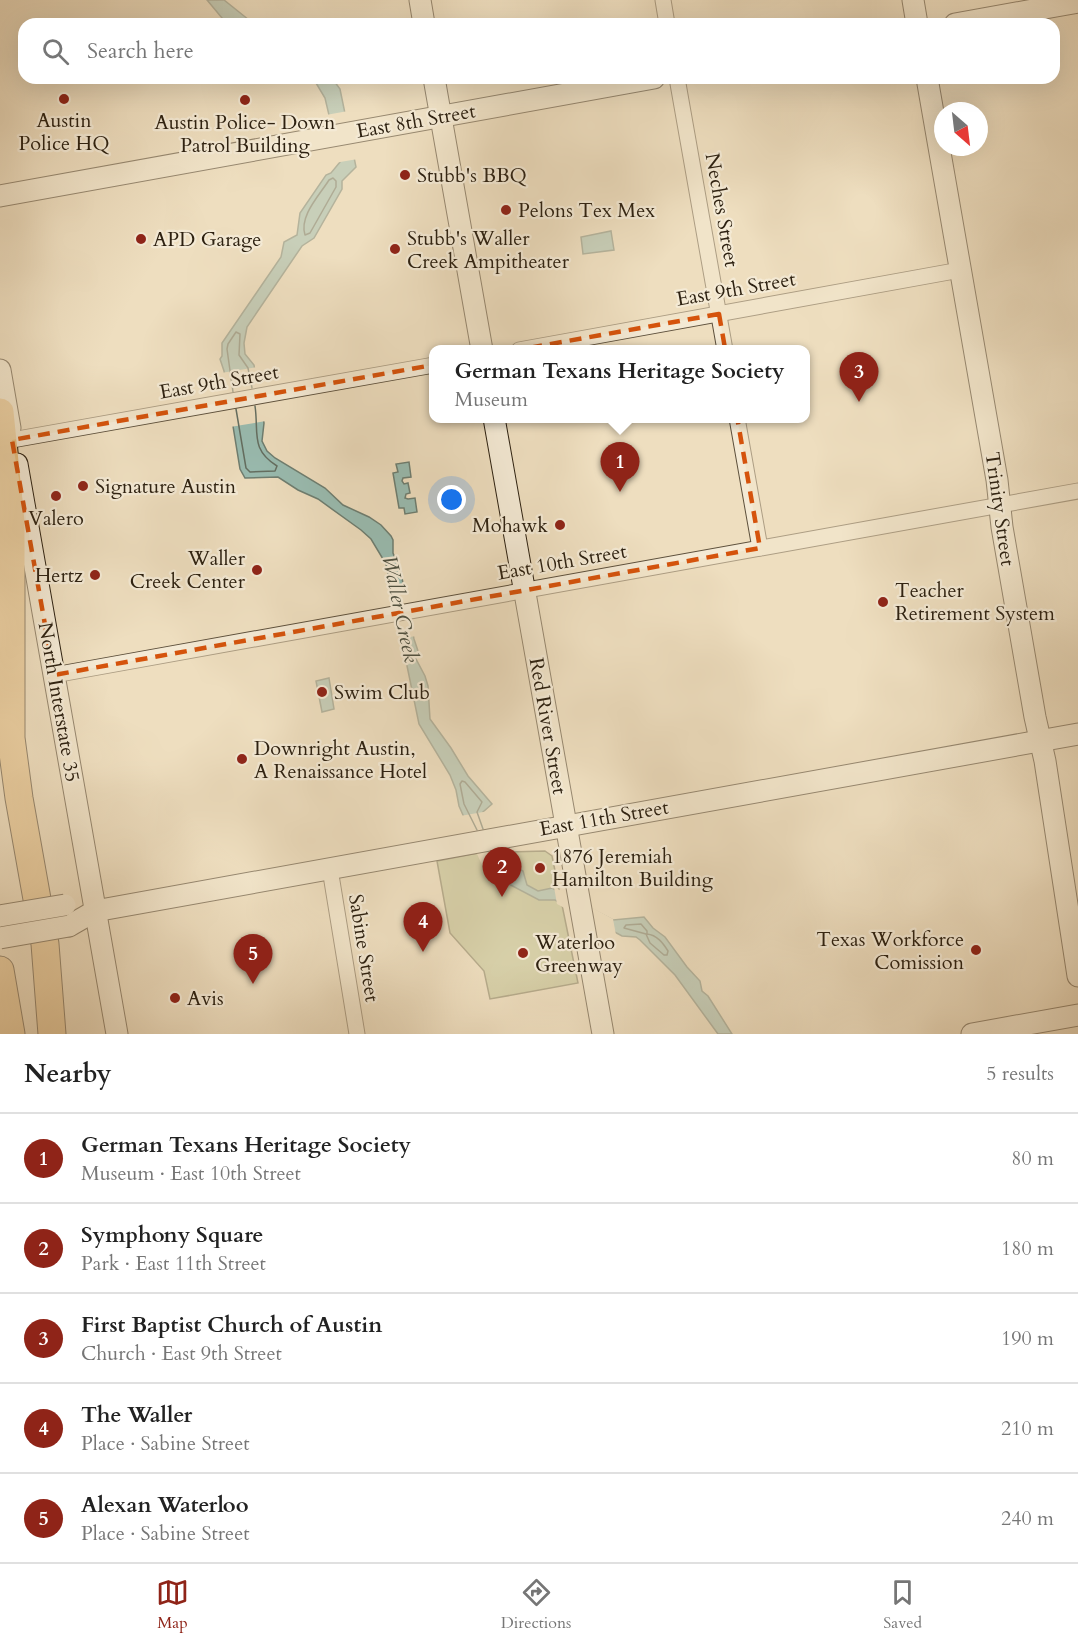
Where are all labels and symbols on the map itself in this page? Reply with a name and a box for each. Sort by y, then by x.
marker: Austin Police HQ [57,92,71,106]
marker: Austin Police- Down Patrol Building [238,93,252,107]
street label: East 8th Street [354,97,478,145]
north arrow [934,102,988,156]
place label: Austin Police HQ [19,107,109,157]
place label: Austin Police- Down Patrol Building [155,109,336,159]
street label: Neches Street [699,151,745,270]
place label: Stubb's BBQ [417,162,527,189]
marker: Stubb's BBQ [398,168,412,182]
place label: Pelons Tex Mex [518,197,655,224]
marker: Pelons Tex Mex [499,203,513,217]
place label: Stubb's Waller Creek Ampitheater [407,225,570,275]
place label: APD Garage [153,226,261,253]
marker: APD Garage [134,232,148,246]
marker: Stubb's Waller Creek Ampitheater [388,242,402,256]
street label: East 9th Street [674,265,798,313]
pin: 3 [840,352,878,402]
street label: East 9th Street [157,358,281,406]
pin: 1 [600,442,640,492]
street label: Trinity Street [979,450,1021,568]
place label: Signature Austin [95,473,237,500]
marker: Signature Austin [76,479,90,493]
your location [437,485,466,514]
marker: Valero [49,489,63,503]
place label: Valero [28,505,84,532]
place label: Mohawk [472,512,548,539]
marker: Mohawk [553,518,567,532]
street label: East 10th Street [495,537,629,587]
place label: Waller Creek Center [130,545,246,595]
water label: Waller Creek [374,553,426,666]
place label: Hertz [35,562,83,589]
marker: Waller Creek Center [250,563,264,577]
marker: Hertz [88,568,102,582]
place label: Teacher Retirement System [895,577,1055,627]
marker: Teacher Retirement System [876,595,890,609]
street label: North Interstate 35 [32,620,86,784]
street label: Red River Street [523,655,573,797]
place label: Swim Club [334,679,430,706]
marker: Swim Club [315,685,329,699]
place label: Downright Austin, A Renaissance Hotel [254,735,427,785]
marker: Downright Austin, A Renaissance Hotel [235,752,249,766]
street label: East 11th Street [537,793,671,843]
place label: 1876 Jeremiah Hamilton Building [552,843,714,893]
pin: 2 [482,848,522,897]
marker: 1876 Jeremiah Hamilton Building [533,861,547,875]
street label: Sabine Street [342,892,386,1005]
pin: 4 [404,902,442,952]
place label: Texas Workforce Comission [816,926,965,976]
place label: Waterloo Greenway [534,929,623,979]
pin: 5 [234,934,272,984]
marker: Texas Workforce Comission [969,943,983,957]
marker: Waterloo Greenway [516,946,530,960]
place label: Avis [187,985,224,1012]
marker: Avis [168,991,182,1005]

